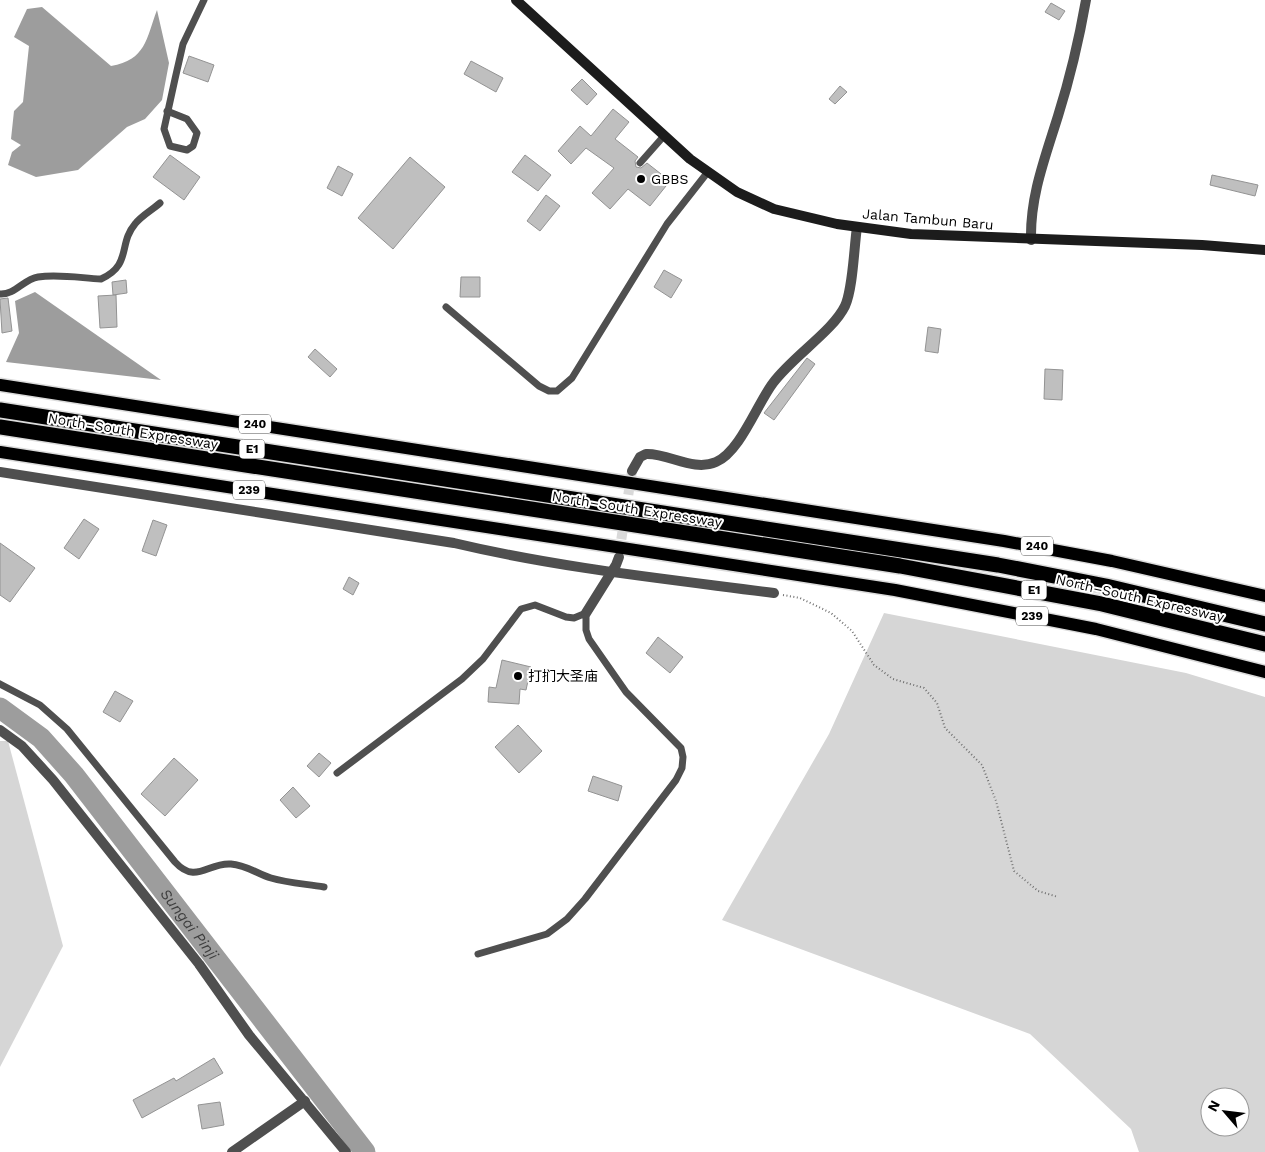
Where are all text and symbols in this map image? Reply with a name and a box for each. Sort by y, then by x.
place label: GBBS [651,171,688,187]
marker: GBBS [635,173,647,185]
street label: Jalan Tambun Baru [862,205,994,233]
street label: North–South Expressway [47,410,220,452]
road number: 240 [239,414,271,434]
road number: E1 [240,439,264,458]
road number: 239 [233,480,265,500]
street label: North–South Expressway [551,488,724,530]
road number: 240 [1021,536,1053,556]
street label: North–South Expressway [1054,571,1226,625]
road number: E1 [1022,580,1046,600]
road number: 239 [1016,606,1048,626]
place label: 打扪大圣庙 [528,668,598,684]
marker: 打扪大圣庙 [512,670,524,682]
water label: Sungai Pinji [156,885,223,964]
north arrow [1200,1087,1250,1137]
text: N [1204,1098,1223,1114]

